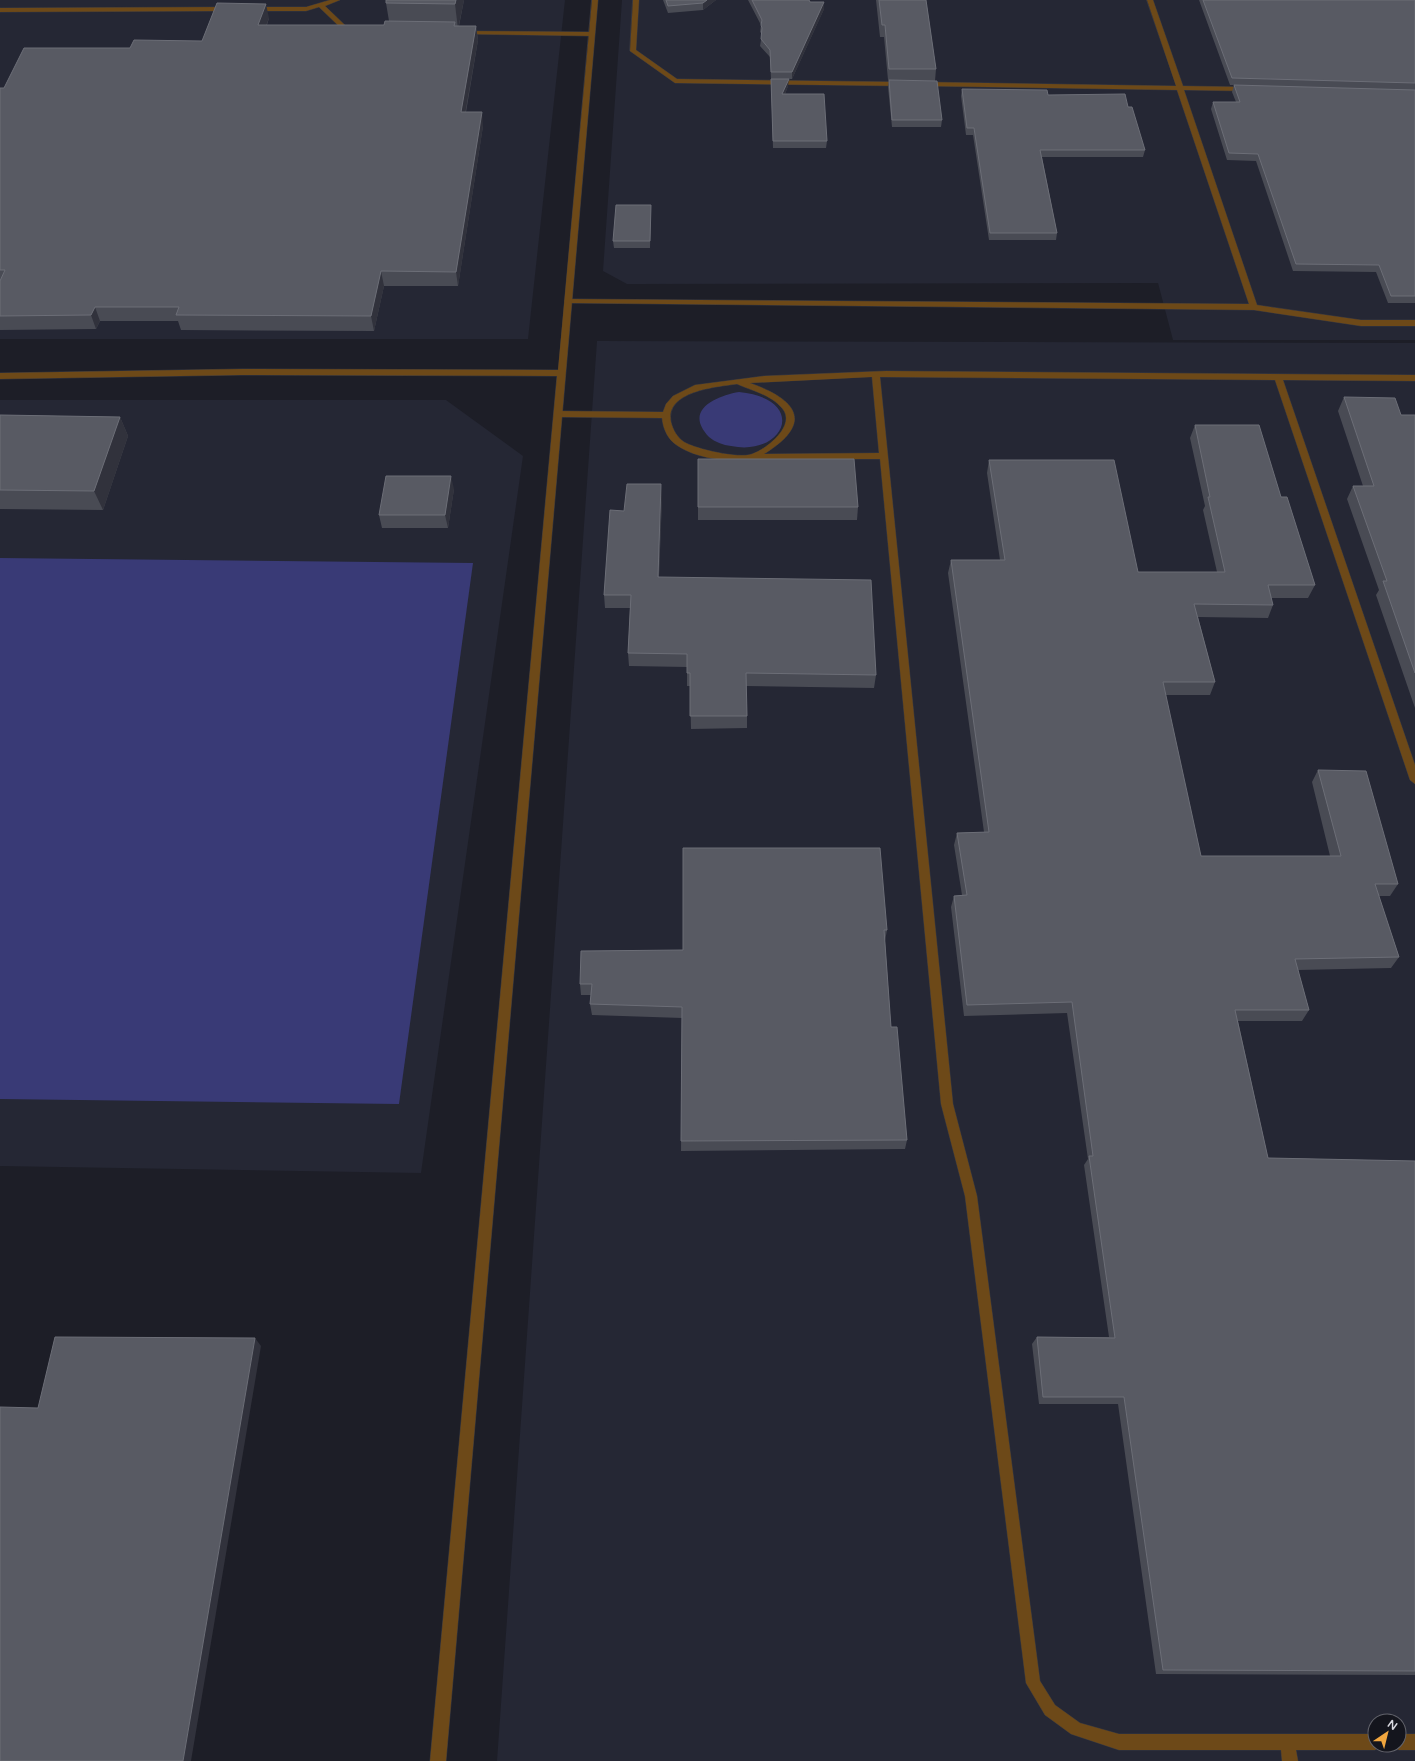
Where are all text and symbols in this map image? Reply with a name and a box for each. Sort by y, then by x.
north arrow [1367,1713,1407,1753]
text: N [1385,1717,1400,1733]

